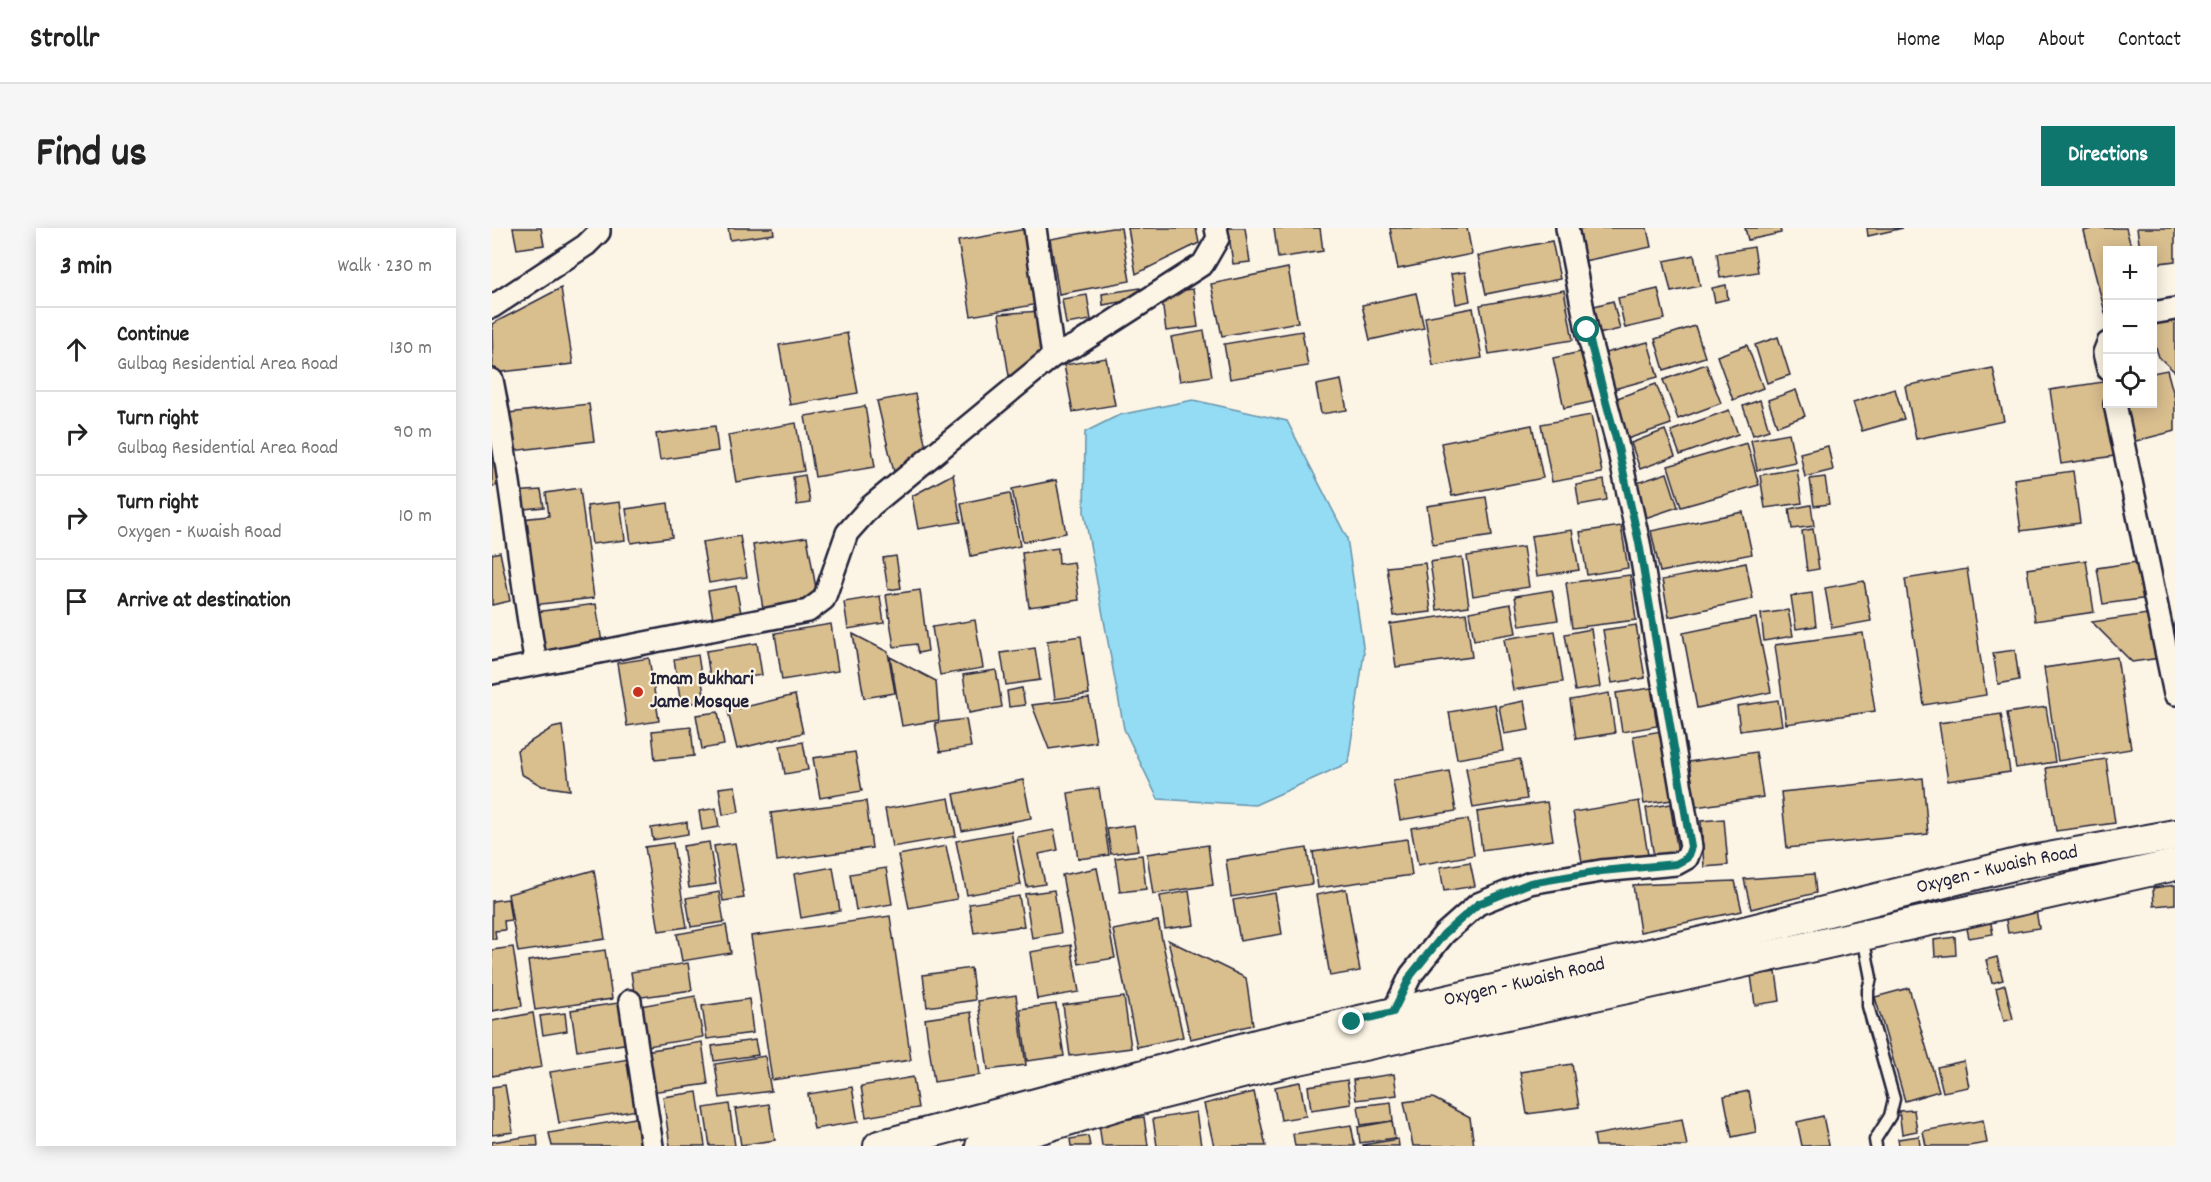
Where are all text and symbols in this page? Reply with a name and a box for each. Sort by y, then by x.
text: Strollr [30,21,99,61]
text: Home [1896,26,1940,56]
text: Map [1973,26,2005,56]
text: About [2038,26,2085,56]
text: Contact [2118,26,2181,56]
text: Find us [36,126,147,186]
button: Directions [2041,126,2175,186]
map controls [2103,246,2157,408]
button: + [2103,246,2157,300]
text: 3 min [60,249,112,286]
text: Walk · 230 m [338,253,432,281]
button: − [2103,300,2157,354]
route start [1573,316,1599,342]
text: Continue [117,320,189,351]
icon: ahead [60,333,93,366]
text: 130 m [390,335,432,363]
text: Gulbag Residential Area Road [117,351,338,379]
button: locate [2103,354,2157,408]
text: Turn right [117,404,199,435]
icon: right [60,417,93,450]
text: 90 m [394,419,432,447]
text: Gulbag Residential Area Road [117,435,338,463]
text: Turn right [117,488,199,519]
icon: right [60,501,93,534]
text: 10 m [398,503,432,531]
text: Oxygen - Kwaish Road [117,519,282,547]
icon: arrive [60,585,93,618]
text: Arrive at destination [117,586,291,617]
place label: Imam Bukhari Jame Mosque [650,666,754,717]
marker: Imam Bukhari Jame Mosque [631,685,645,699]
street label: Oxygen - Kwaish Road [1914,839,2080,902]
street label: Oxygen - Kwaish Road [1441,951,1608,1015]
route end [1338,1008,1364,1034]

